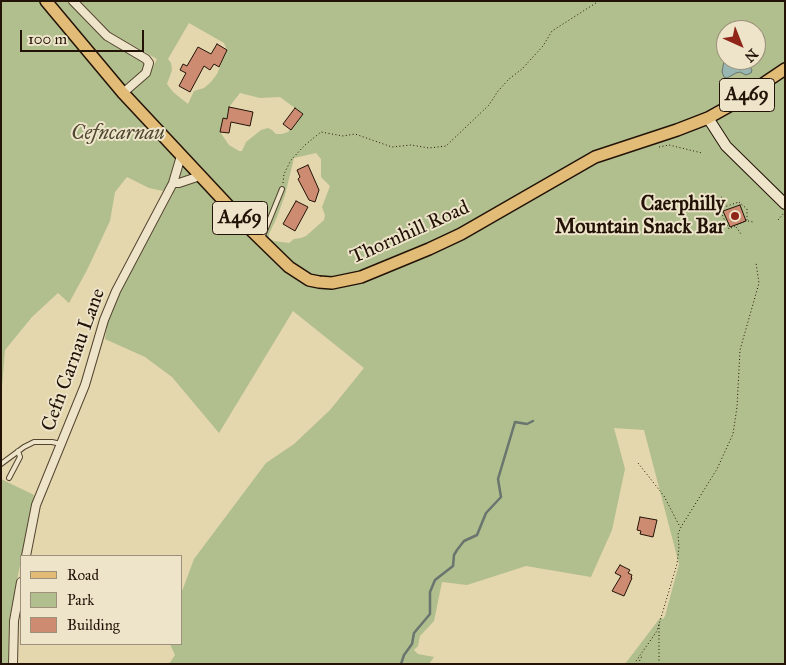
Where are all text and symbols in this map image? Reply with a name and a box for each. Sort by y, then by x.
scale bar [22,20,146,52]
north arrow [716,20,766,70]
text: 100 m [28,30,67,48]
text: N [741,45,761,66]
road number: A469 [720,78,774,112]
park label: Cefncarnau [71,122,165,146]
place label: Caerphilly Mountain Snack Bar [555,193,725,240]
street label: Thornhill Road [347,196,473,270]
road number: A469 [212,202,268,234]
marker: Caerphilly Mountain Snack Bar [729,210,741,222]
street label: Cefn Carnau Lane [37,285,111,435]
legend [20,555,182,645]
text: Road [67,566,99,584]
text: Park [67,591,94,609]
text: Building [67,616,120,634]

